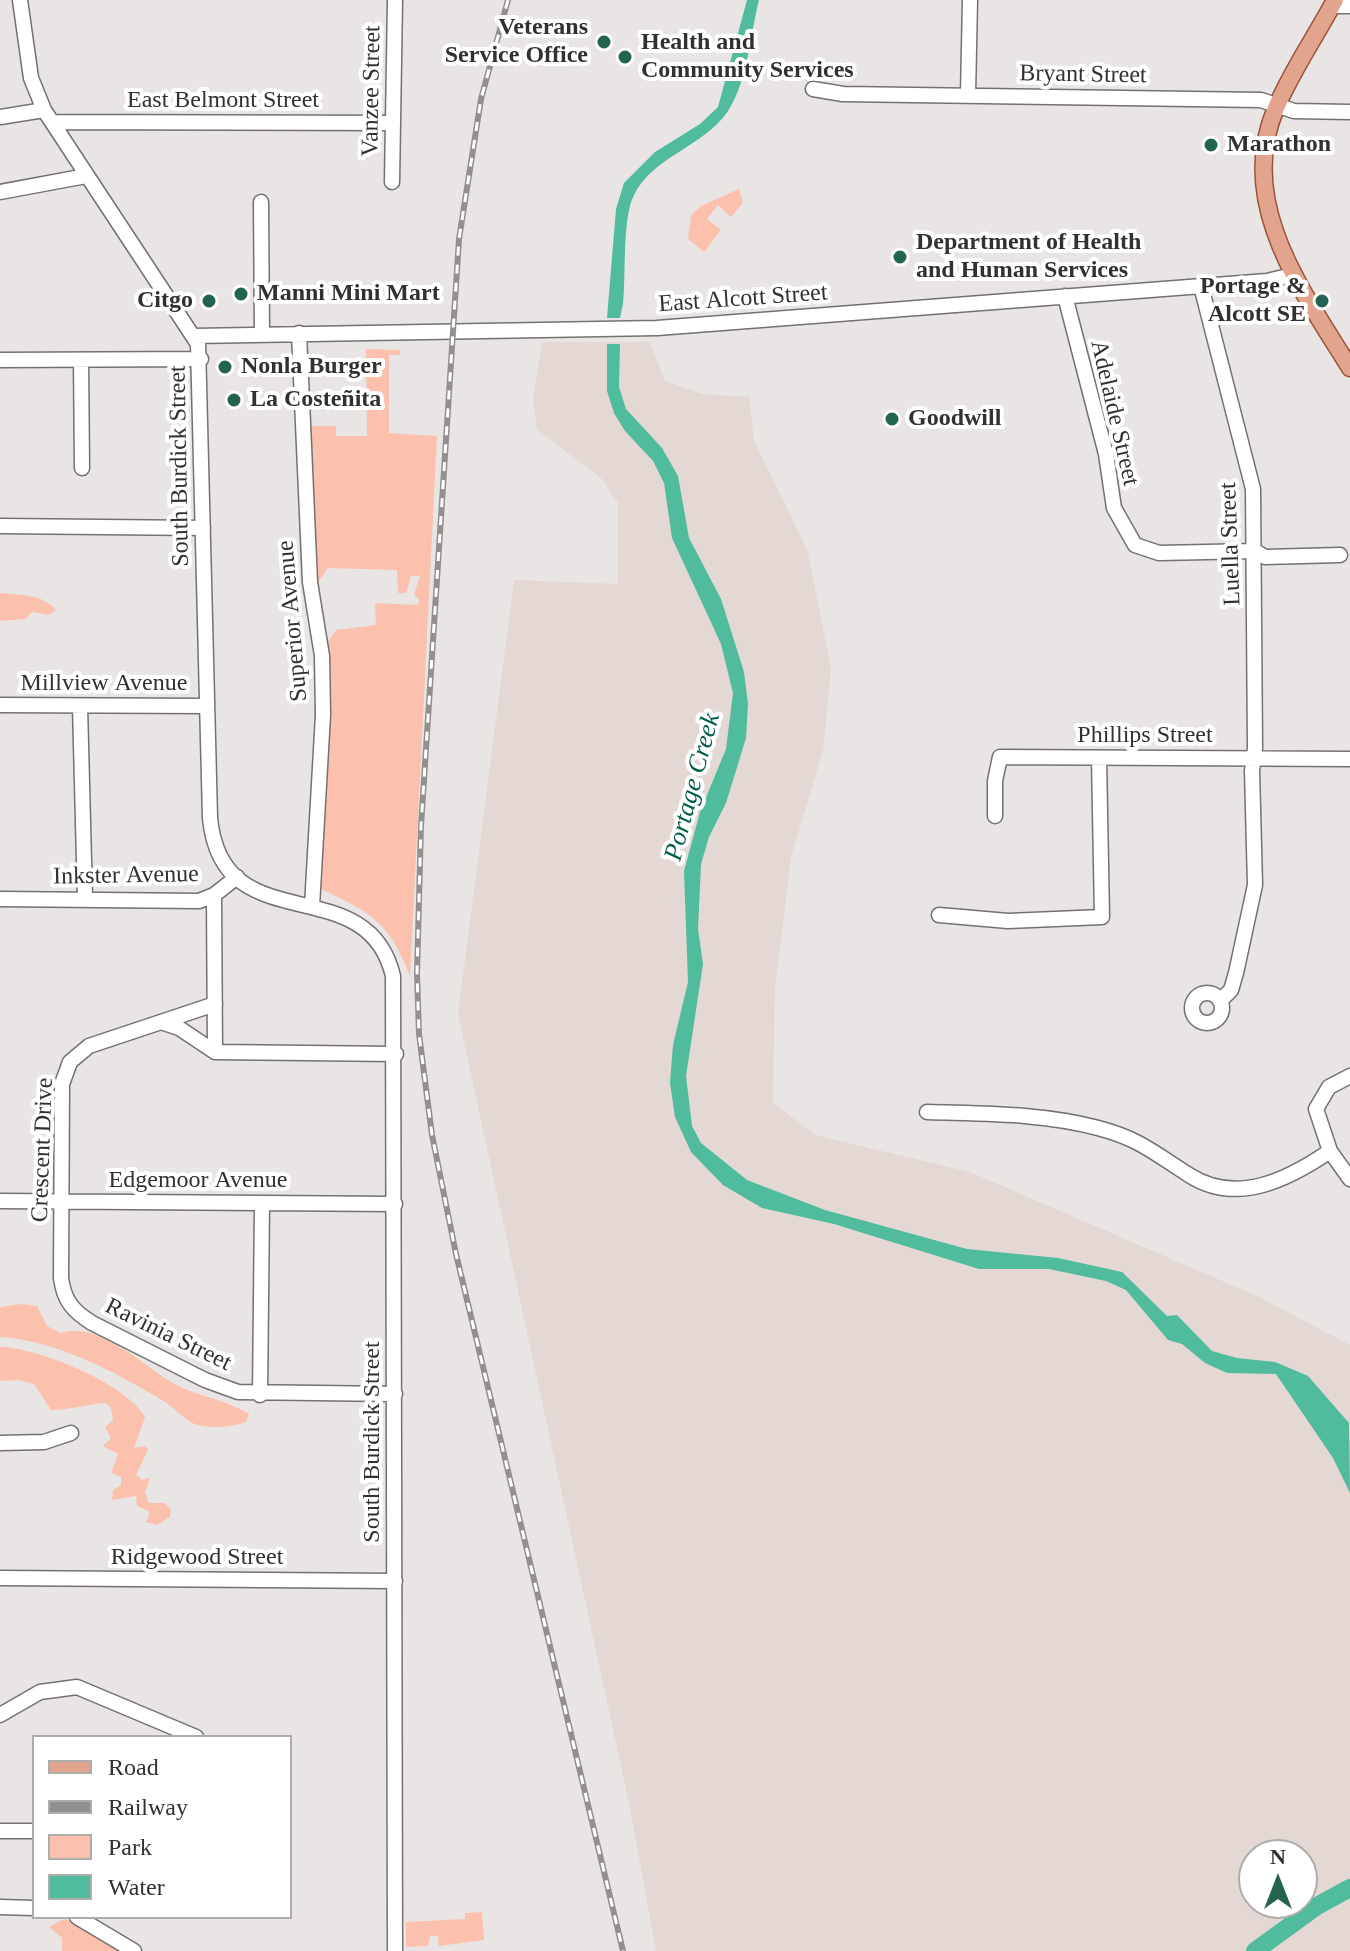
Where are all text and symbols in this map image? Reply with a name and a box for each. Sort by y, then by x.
place label: Veterans Service Office [445,14,588,70]
street label: Vanzee Street [356,25,388,157]
place label: Health and Community Services [641,29,854,85]
marker: Veterans Service Office [595,33,613,51]
marker: Health and Community Services [616,48,634,66]
street label: Bryant Street [1019,59,1147,91]
street label: East Belmont Street [127,87,319,115]
place label: Marathon [1227,131,1331,159]
marker: Marathon [1202,136,1220,154]
place label: Department of Health and Human Services [916,229,1141,285]
marker: Department of Health and Human Services [891,248,909,266]
place label: Portage & Alcott SE [1200,273,1306,329]
street label: East Alcott Street [658,279,828,319]
place label: Manni Mini Mart [257,280,440,308]
marker: Manni Mini Mart [232,285,250,303]
place label: Citgo [137,287,193,315]
marker: Citgo [200,292,218,310]
marker: Portage & Alcott SE [1313,292,1331,310]
street label: Adelaide Street [1083,337,1145,489]
place label: Nonla Burger [241,353,382,381]
marker: Nonla Burger [216,358,234,376]
street label: South Burdick Street [164,365,196,567]
place label: La Costeñita [250,386,381,414]
marker: La Costeñita [225,391,243,409]
place label: Goodwill [908,405,1001,433]
marker: Goodwill [883,410,901,428]
street label: Luella Street [1214,482,1248,606]
street label: Superior Avenue [272,539,314,703]
street label: Millview Avenue [21,670,187,698]
water label: Portage Creek [658,710,728,864]
street label: Phillips Street [1077,722,1213,750]
street label: Inkster Avenue [53,860,199,892]
street label: Crescent Drive [26,1077,60,1223]
street label: Edgemoor Avenue [109,1167,287,1195]
street label: Ravinia Street [100,1292,236,1378]
street label: South Burdick Street [359,1341,387,1543]
street label: Ridgewood Street [111,1544,283,1572]
legend [32,1735,292,1919]
text: Road [108,1754,159,1780]
text: Railway [108,1794,188,1820]
text: Park [108,1834,152,1860]
north arrow [1238,1839,1318,1919]
text: N [1270,1844,1286,1869]
text: Water [108,1874,165,1900]

